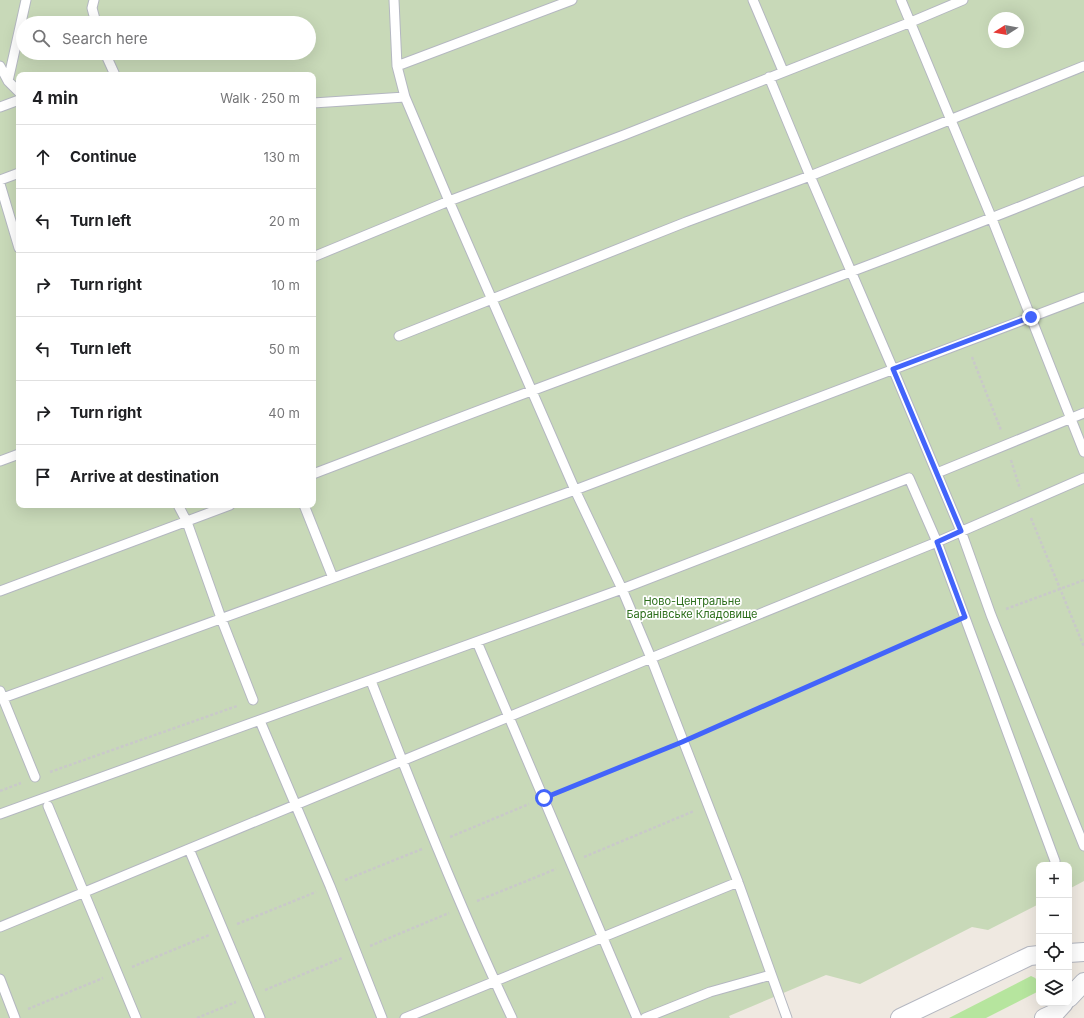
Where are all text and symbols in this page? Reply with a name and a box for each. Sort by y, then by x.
north arrow [988,12,1024,48]
search box [16,16,316,60]
icon: search [30,27,52,49]
text: Search here [62,29,148,48]
text: 4 min [32,88,78,108]
text: Walk · 250 m [220,90,300,106]
icon: ahead [32,146,54,168]
text: Continue [70,147,137,166]
text: 130 m [263,149,300,165]
icon: left [32,210,54,232]
text: Turn left [70,211,131,230]
text: 20 m [269,213,300,229]
icon: right [32,274,54,296]
text: Turn right [70,275,142,294]
text: 10 m [271,277,300,293]
route end [1022,308,1040,326]
icon: left [32,338,54,360]
text: Turn left [70,339,131,358]
text: 50 m [269,341,300,357]
icon: right [32,402,54,424]
text: Turn right [70,403,142,422]
text: 40 m [268,405,300,421]
icon: arrive [32,466,54,488]
text: Arrive at destination [70,467,219,486]
park label: Ново-Центральне Баранівське Кладовище [627,594,757,621]
route start [535,789,553,807]
map controls [1036,862,1072,1006]
button: + [1036,862,1072,898]
button: − [1036,898,1072,934]
button: locate [1036,934,1072,970]
button: layers [1036,970,1072,1006]

